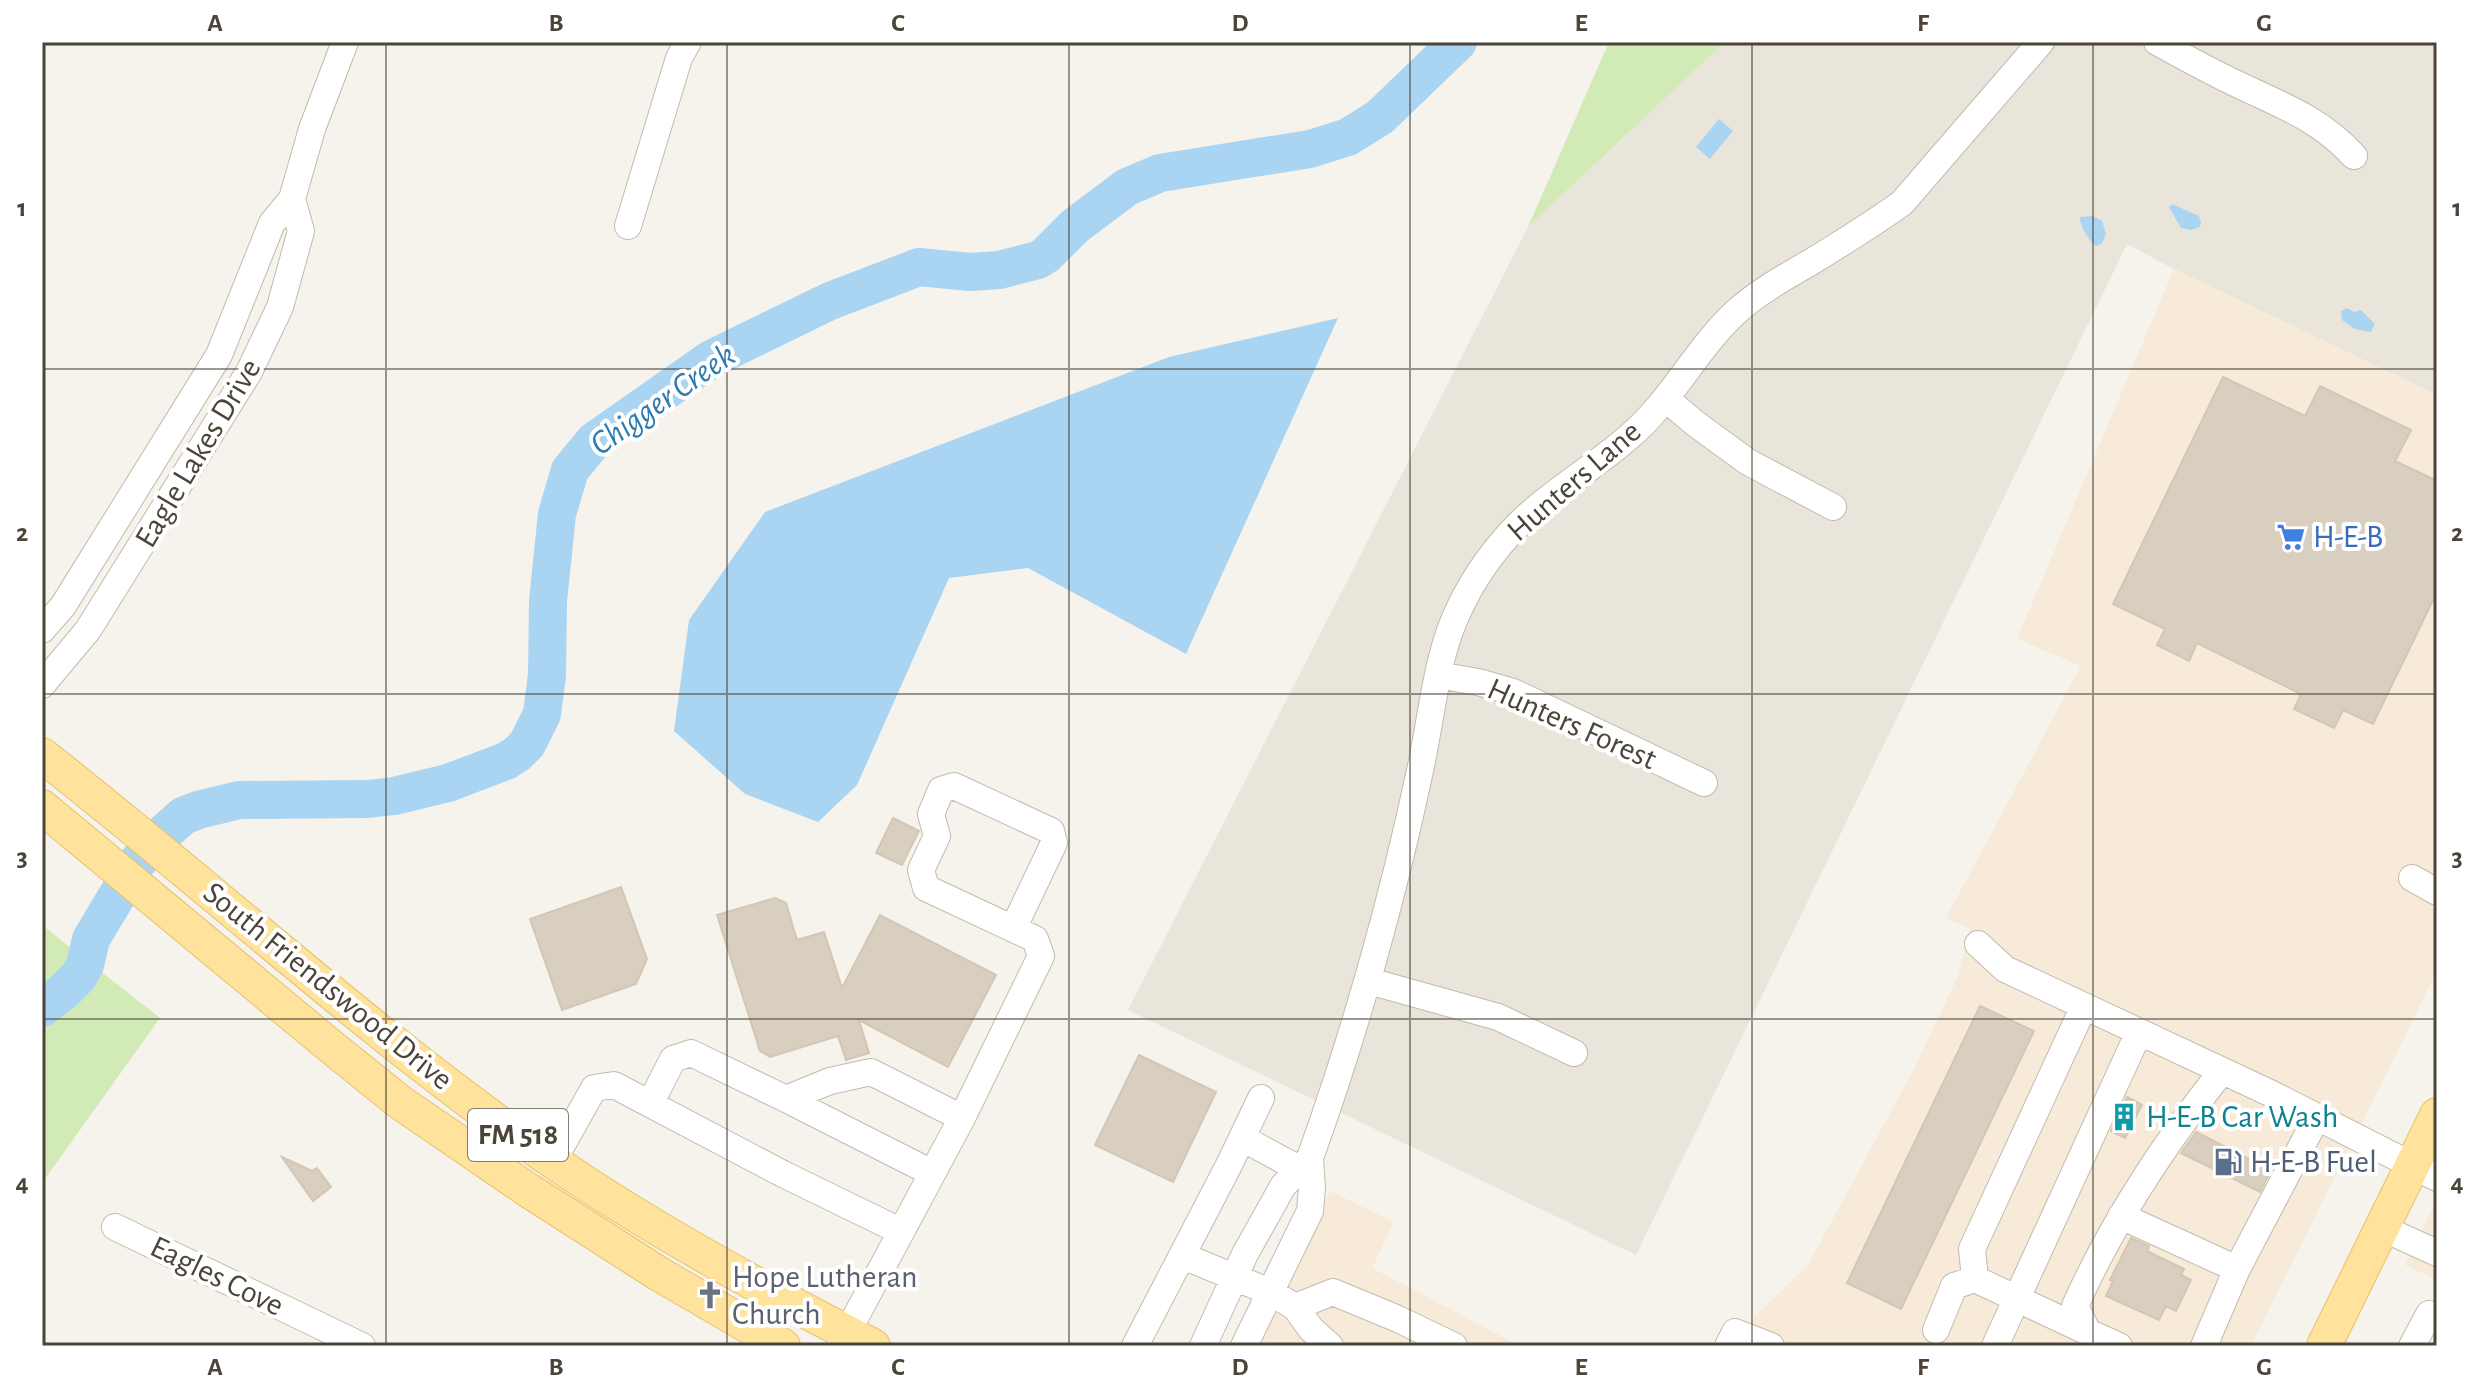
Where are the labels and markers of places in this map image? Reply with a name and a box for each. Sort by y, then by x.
place label: H-E-B [2313,521,2383,553]
supermarket icon: H-E-B [2276,522,2306,552]
place label: H-E-B Car Wash [2146,1101,2338,1133]
building icon: H-E-B Car Wash [2109,1102,2139,1132]
place label: H-E-B Fuel [2250,1146,2377,1178]
fuel station icon: H-E-B Fuel [2213,1147,2243,1177]
place label: Hope Lutheran Church [732,1261,917,1330]
church icon: Hope Lutheran Church [695,1280,725,1310]

